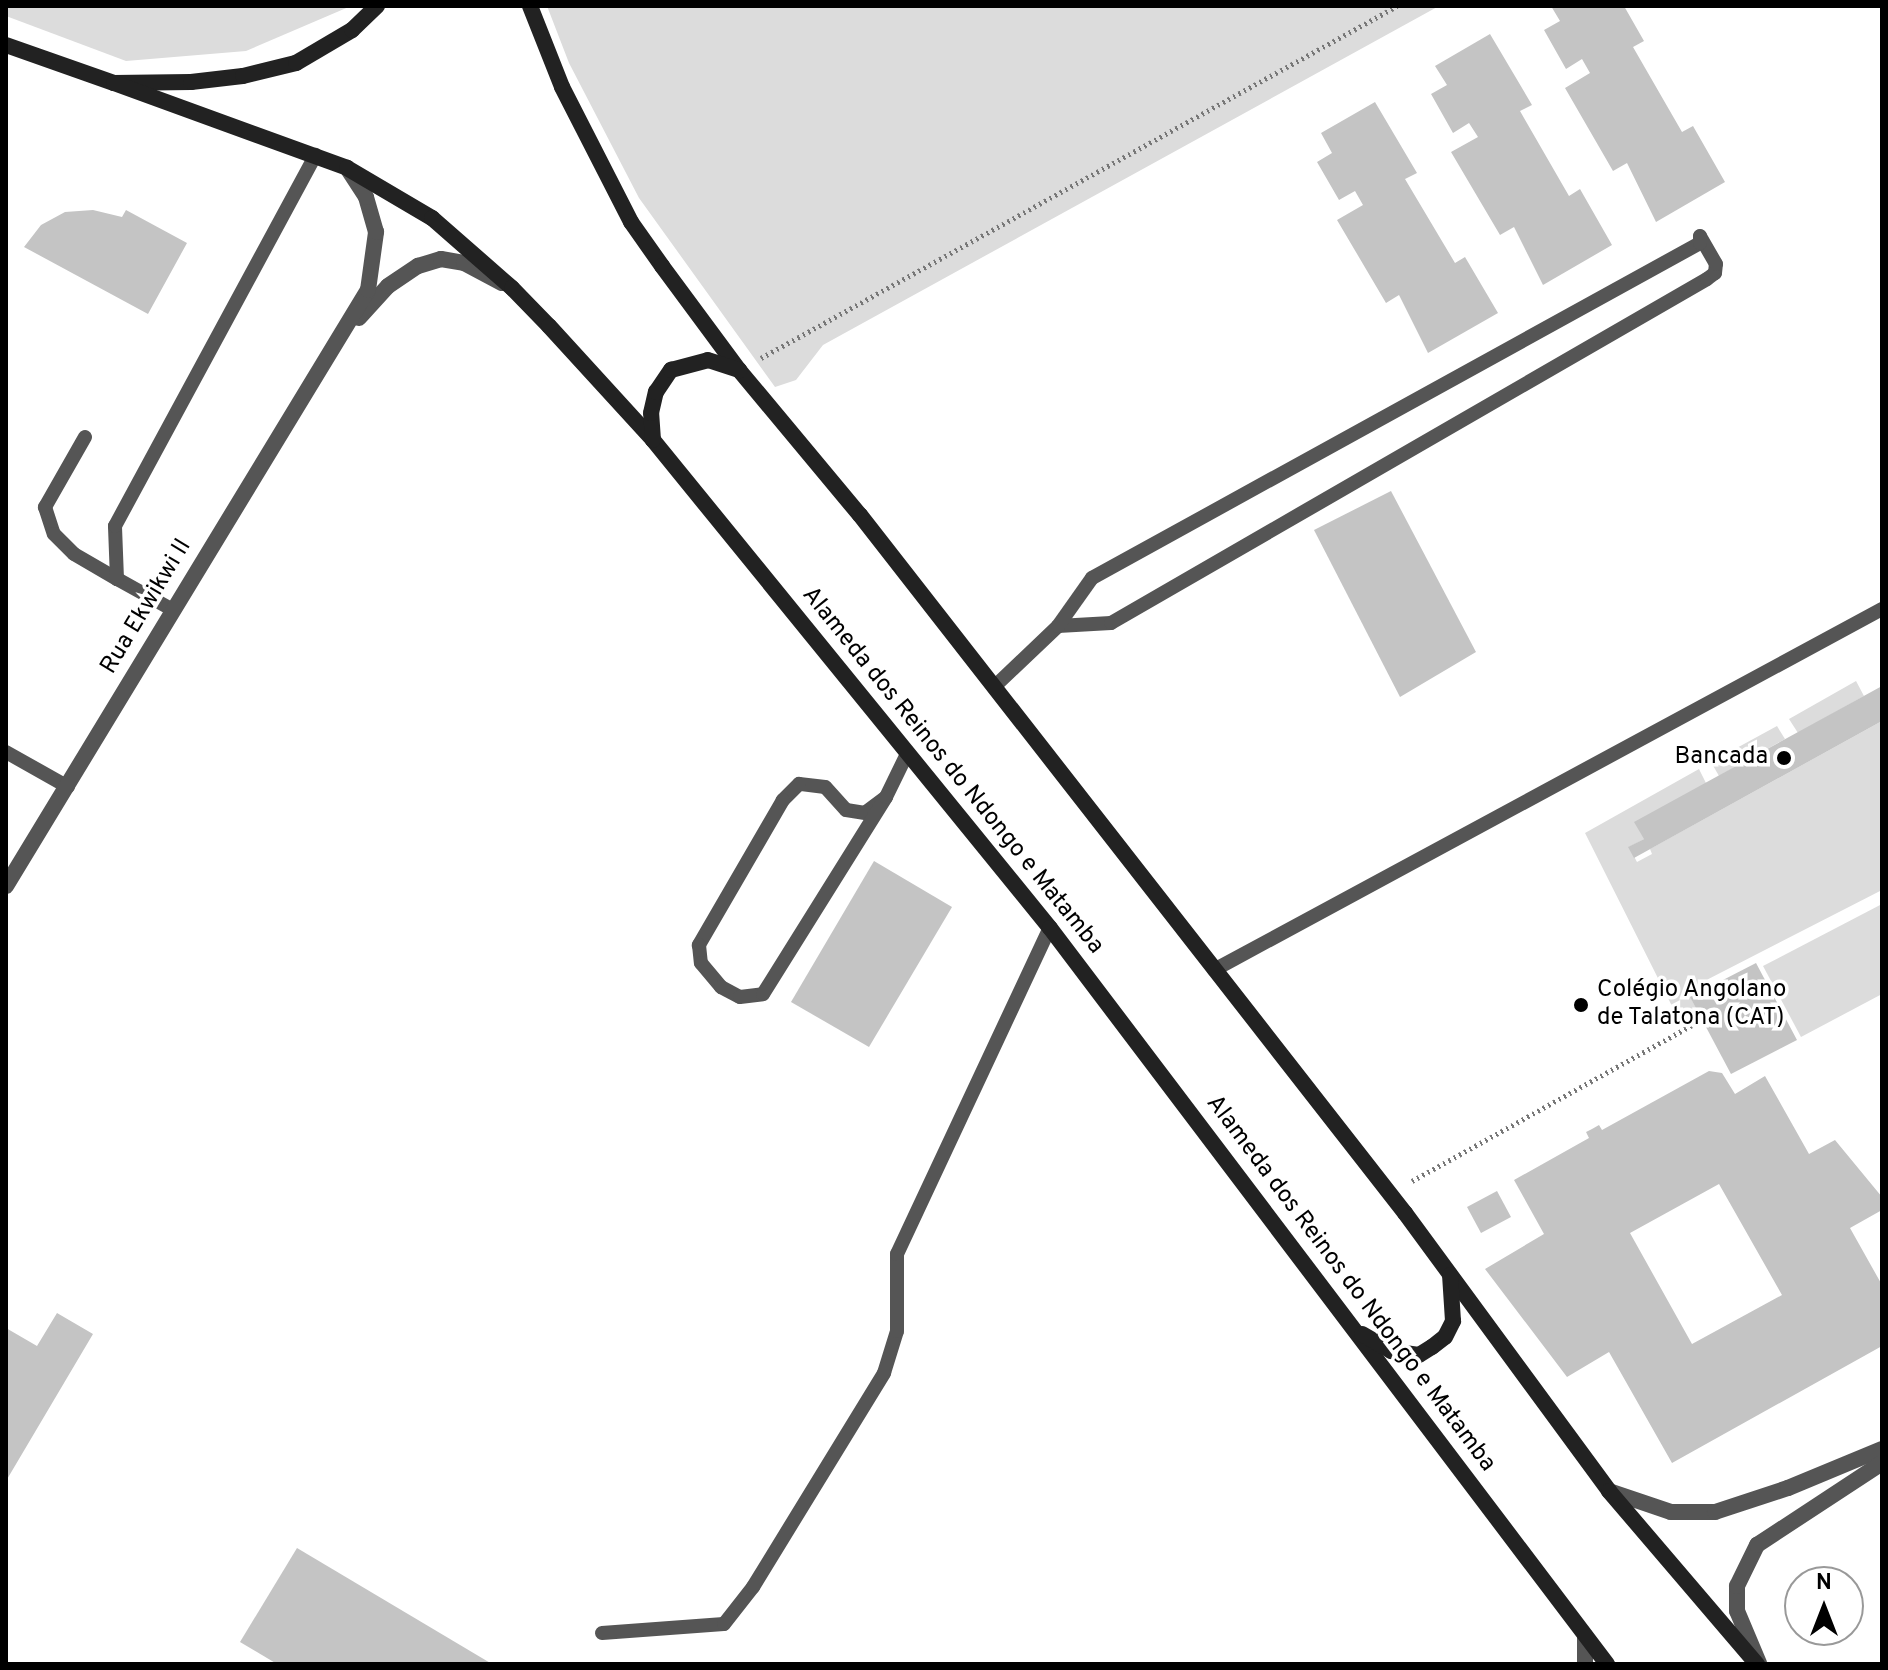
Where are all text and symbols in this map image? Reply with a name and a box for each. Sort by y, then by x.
street label: Rua Ekwikwi II [95,534,199,680]
street label: Alameda dos Reinos do Ndongo e Matamba [795,582,1109,960]
place label: Bancada [1674,744,1768,772]
marker: Bancada [1775,749,1793,767]
place label: Colégio Angolano de Talatona (CAT) [1597,977,1787,1033]
marker: Colégio Angolano de Talatona (CAT) [1572,996,1590,1014]
street label: Alameda dos Reinos do Ndongo e Matamba [1199,1090,1501,1478]
north arrow [1784,1566,1864,1646]
text: N [1816,1570,1832,1597]

